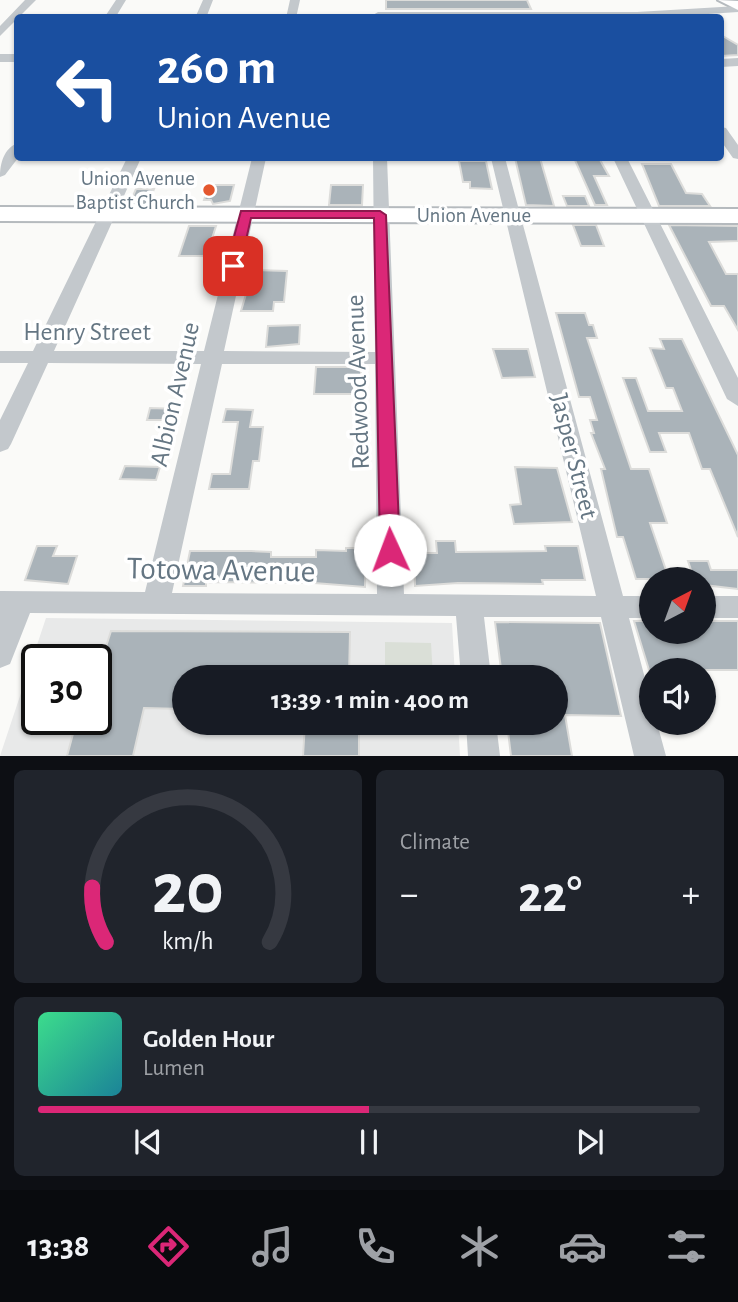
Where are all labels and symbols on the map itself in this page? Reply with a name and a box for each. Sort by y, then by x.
place label: Union Avenue Baptist Church [76,168,195,213]
marker: Union Avenue Baptist Church [201,182,217,198]
street label: Union Avenue [417,205,531,226]
pin [203,236,263,296]
street label: Redwood Avenue [342,294,374,470]
street label: Henry Street [23,319,151,345]
street label: Albion Avenue [146,320,204,469]
street label: Jasper Street [546,391,602,522]
position arrow [353,513,427,587]
street label: Totowa Avenue [126,552,316,588]
north arrow [639,567,716,644]
speed limit sign: 30 [21,644,112,735]

